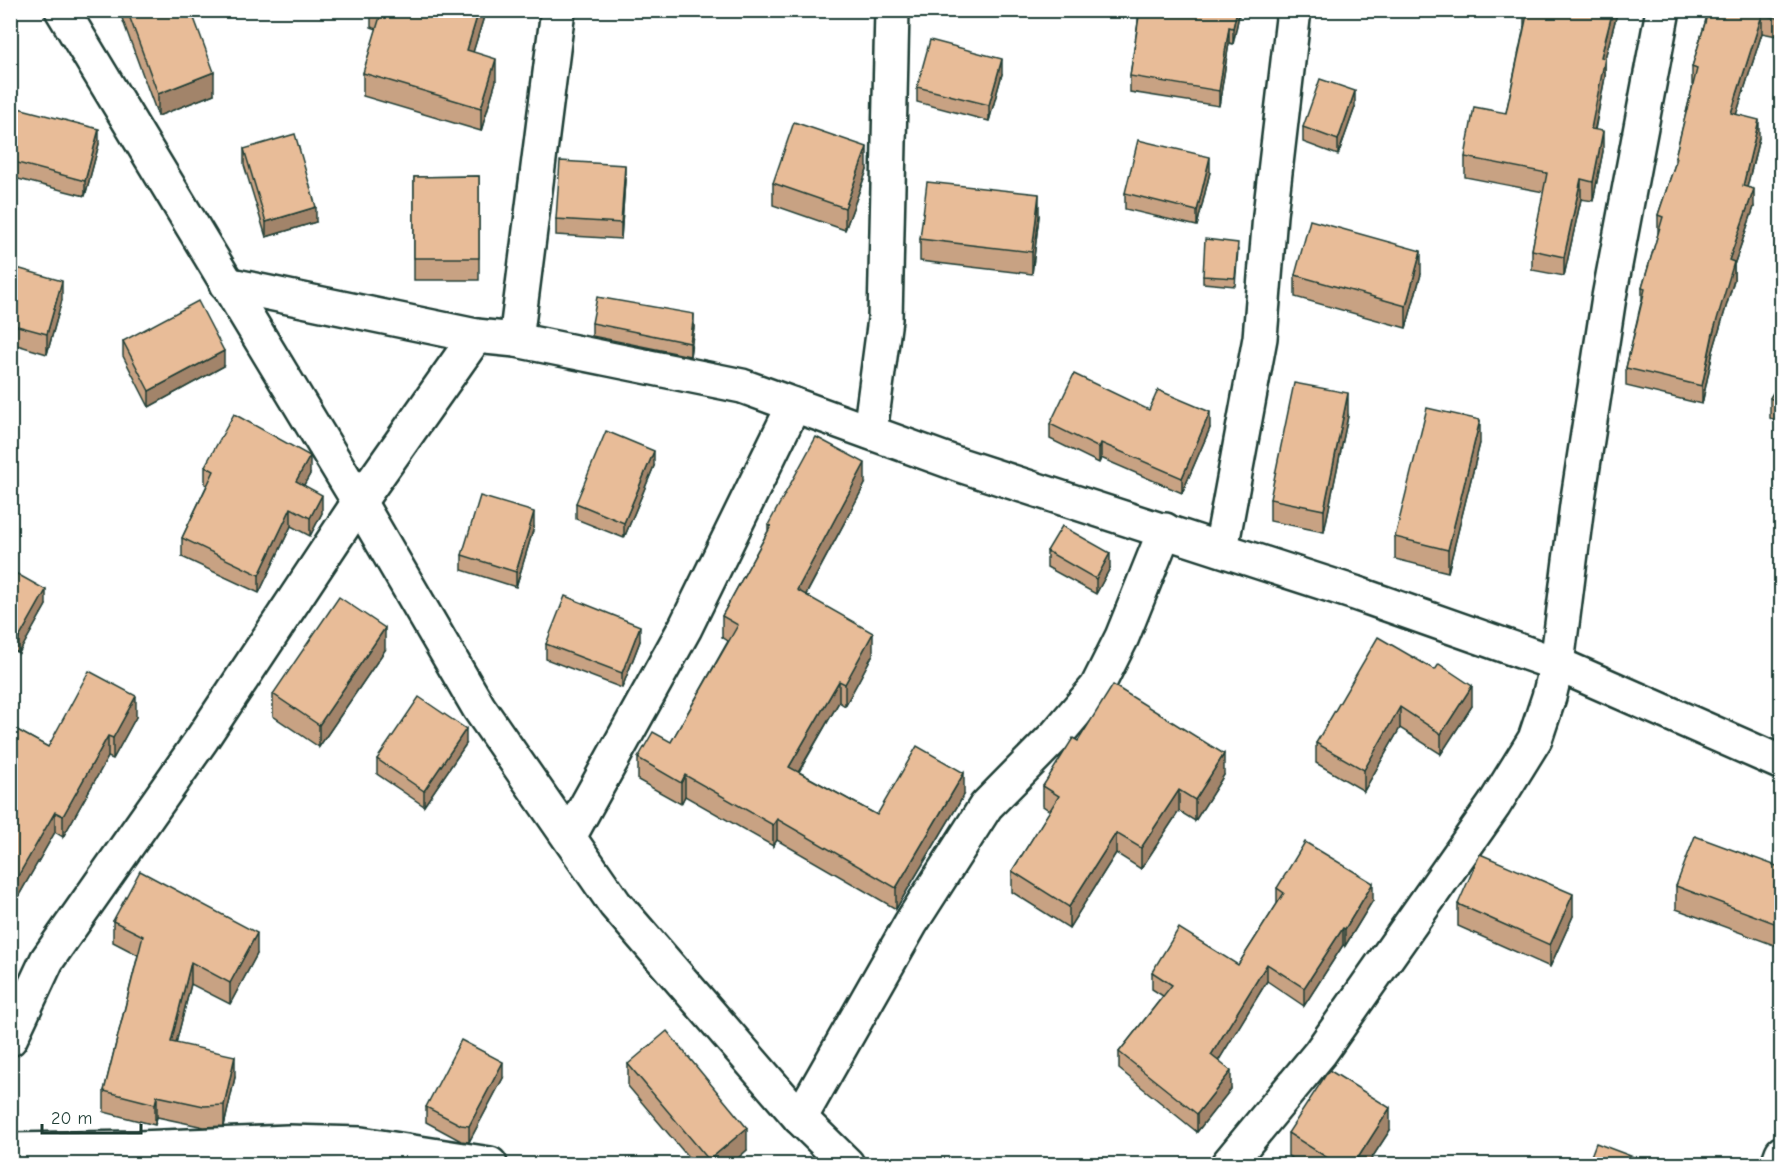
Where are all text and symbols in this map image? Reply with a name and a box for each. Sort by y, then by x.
scale bar [42,1097,141,1135]
text: 20 m [51,1108,92,1129]

